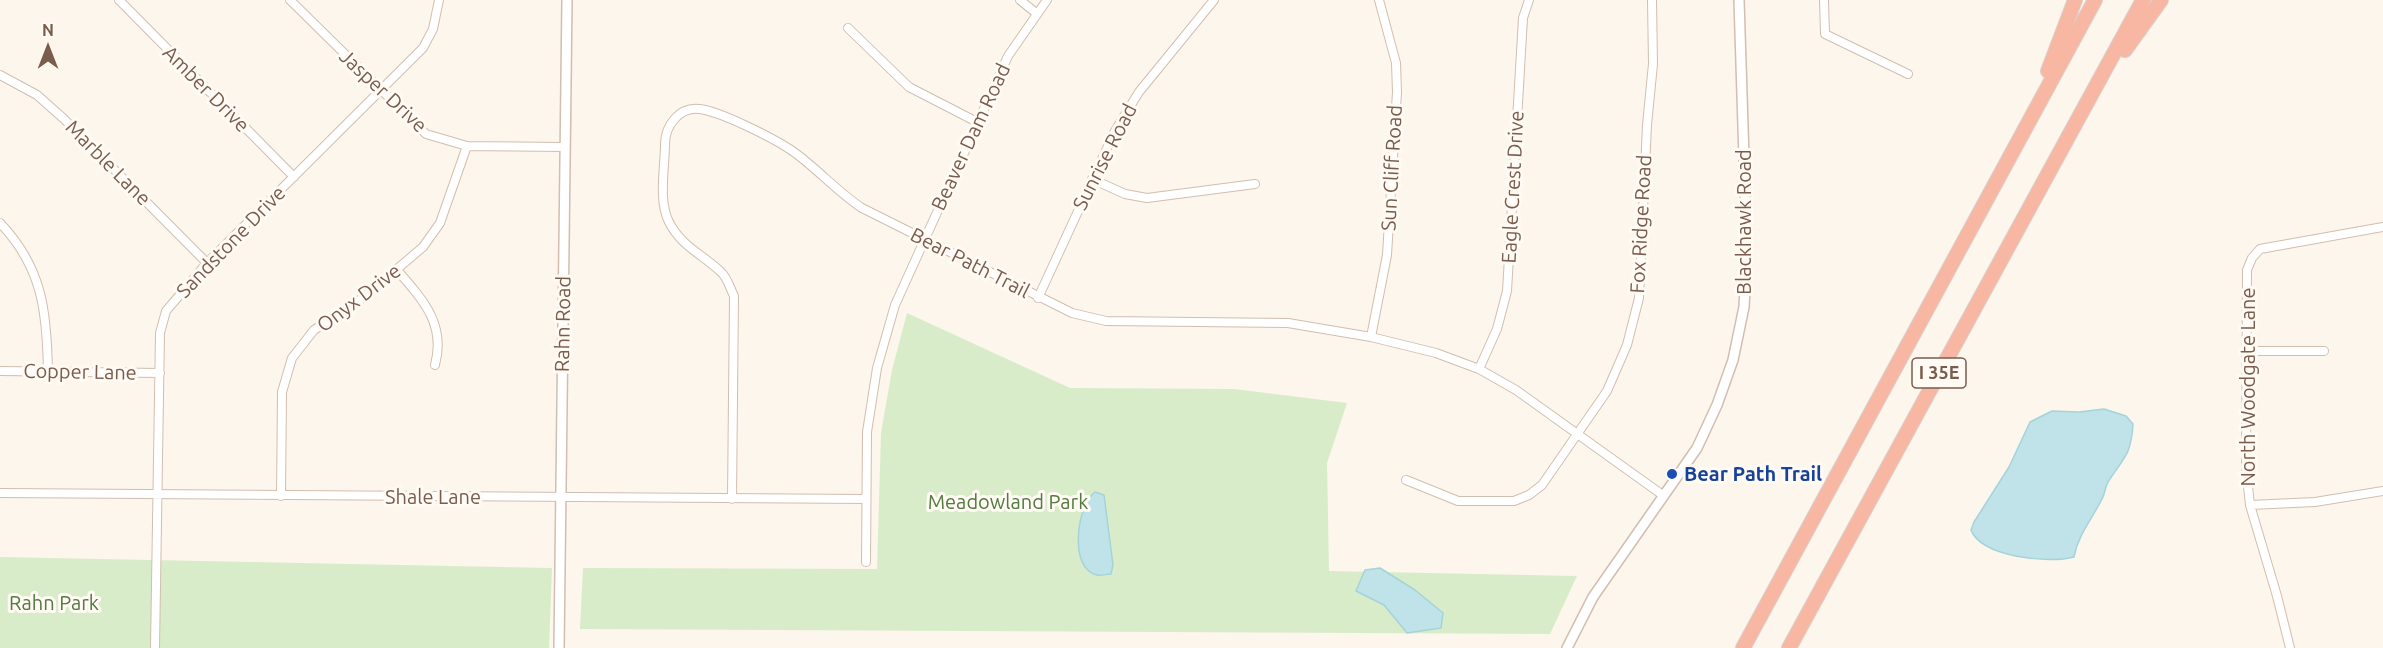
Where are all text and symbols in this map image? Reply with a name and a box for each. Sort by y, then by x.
north arrow [18,18,78,78]
text: N [42,21,54,39]
street label: Amber Drive [158,41,254,137]
street label: Jasper Drive [334,44,432,138]
street label: Beaver Dam Road [926,60,1016,214]
street label: Sunrise Road [1068,100,1142,214]
street label: Sun Cliff Road [1377,104,1407,232]
street label: Eagle Crest Drive [1497,110,1529,264]
street label: Marble Lane [60,115,156,211]
street label: Blackhawk Road [1732,149,1756,295]
street label: Fox Ridge Road [1625,154,1657,294]
street label: Sandstone Drive [172,181,290,303]
street label: Bear Path Trail [906,223,1034,303]
street label: Onyx Drive [312,259,406,337]
street label: Rahn Road [550,276,576,372]
street label: North Woodgate Lane [2236,288,2260,486]
road number: I 35E [1912,358,1966,388]
street label: Copper Lane [23,359,137,385]
place label: Bear Path Trail [1684,462,1822,486]
marker: Bear Path Trail [1665,467,1679,481]
street label: Shale Lane [385,485,481,509]
park label: Meadowland Park [928,490,1088,514]
park label: Rahn Park [9,591,99,615]

